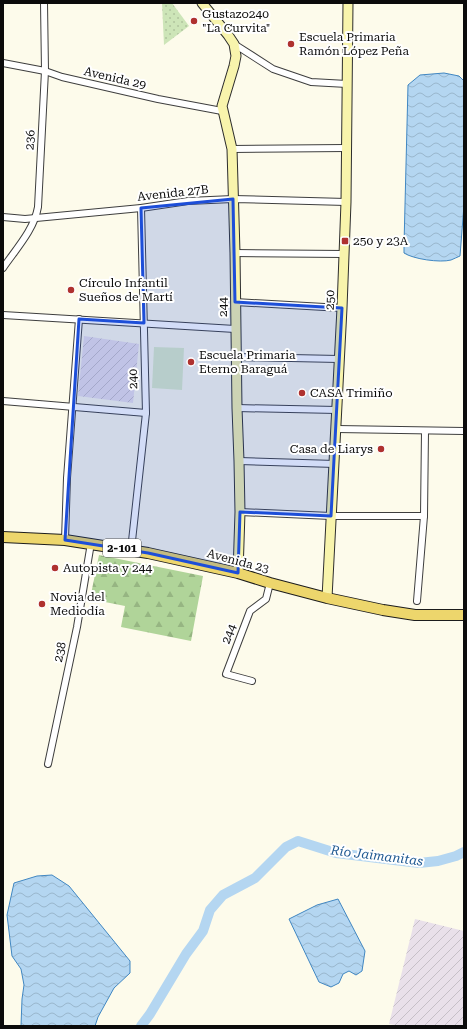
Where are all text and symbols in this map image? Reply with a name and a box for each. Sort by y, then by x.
place label: Gustazo240 "La Curvita" [202,7,270,35]
marker: Gustazo240 "La Curvita" [189,16,199,26]
place label: Escuela Primaria Ramón López Peña [299,30,410,58]
marker: Escuela Primaria Ramón López Peña [286,39,296,49]
street label: Avenida 29 [82,64,148,92]
street label: 236 [22,129,38,150]
street label: Avenida 27B [137,182,209,204]
place label: 250 y 23A [353,234,409,248]
marker: 250 y 23A [340,236,350,246]
place label: Círculo Infantil Sueños de Martí [79,276,173,304]
marker: Círculo Infantil Sueños de Martí [66,285,76,295]
street label: 250 [323,289,337,310]
street label: 244 [216,297,230,317]
place label: Escuela Primaria Eterno Baraguá [199,348,296,376]
marker: Escuela Primaria Eterno Baraguá [186,357,196,367]
street label: 240 [126,369,140,389]
place label: CASA Trimiño [310,386,393,400]
marker: CASA Trimiño [297,388,307,398]
place label: Casa de Liarys [290,442,373,456]
marker: Casa de Liarys [376,444,386,454]
road number: 2-101 [103,539,141,557]
street label: Avenida 23 [205,546,271,576]
place label: Autopista y 244 [63,561,152,575]
marker: Autopista y 244 [50,563,60,573]
place label: Novia del Mediodía [50,590,105,618]
marker: Novia del Mediodía [37,599,47,609]
street label: 244 [219,622,239,646]
street label: 238 [51,640,69,663]
water label: Río Jaimanitas [329,842,424,869]

